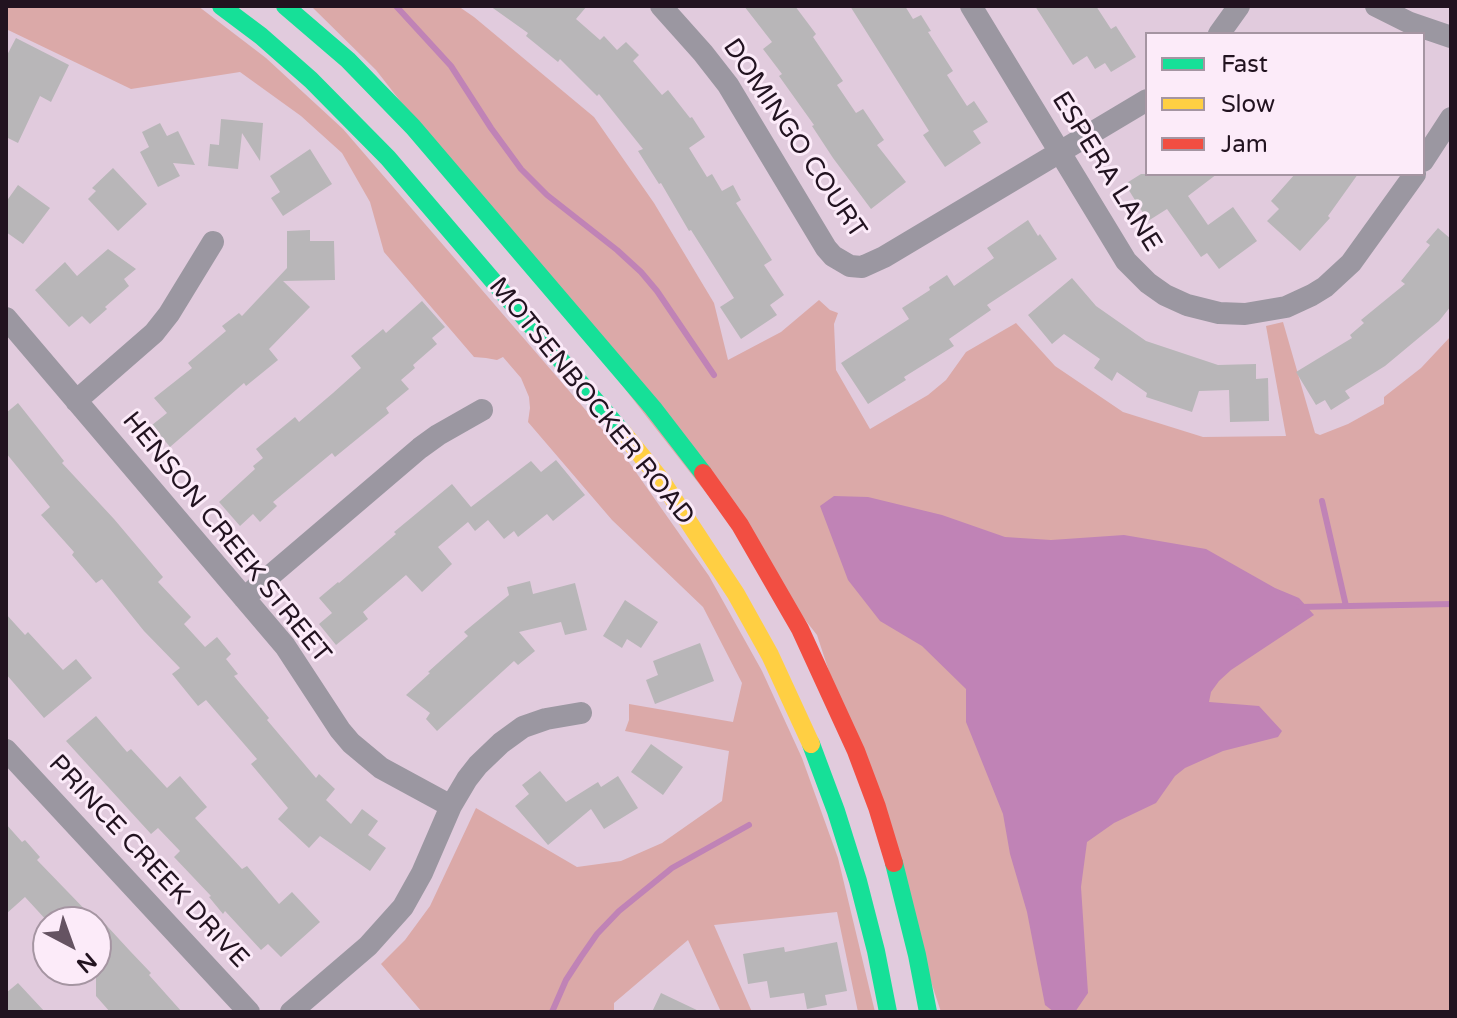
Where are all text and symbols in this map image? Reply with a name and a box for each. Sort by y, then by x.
legend [1145,32,1425,176]
street label: DOMINGO COURT [716,33,872,245]
text: Fast [1221,50,1268,79]
street label: ESPERA LANE [1044,86,1168,258]
text: Slow [1221,90,1275,119]
text: Jam [1221,130,1268,159]
street label: MOTSENBOCKER ROAD [482,272,700,532]
street label: HENSON CREEK STREET [115,406,337,670]
street label: PRINCE CREEK DRIVE [41,749,255,975]
north arrow [32,906,112,986]

